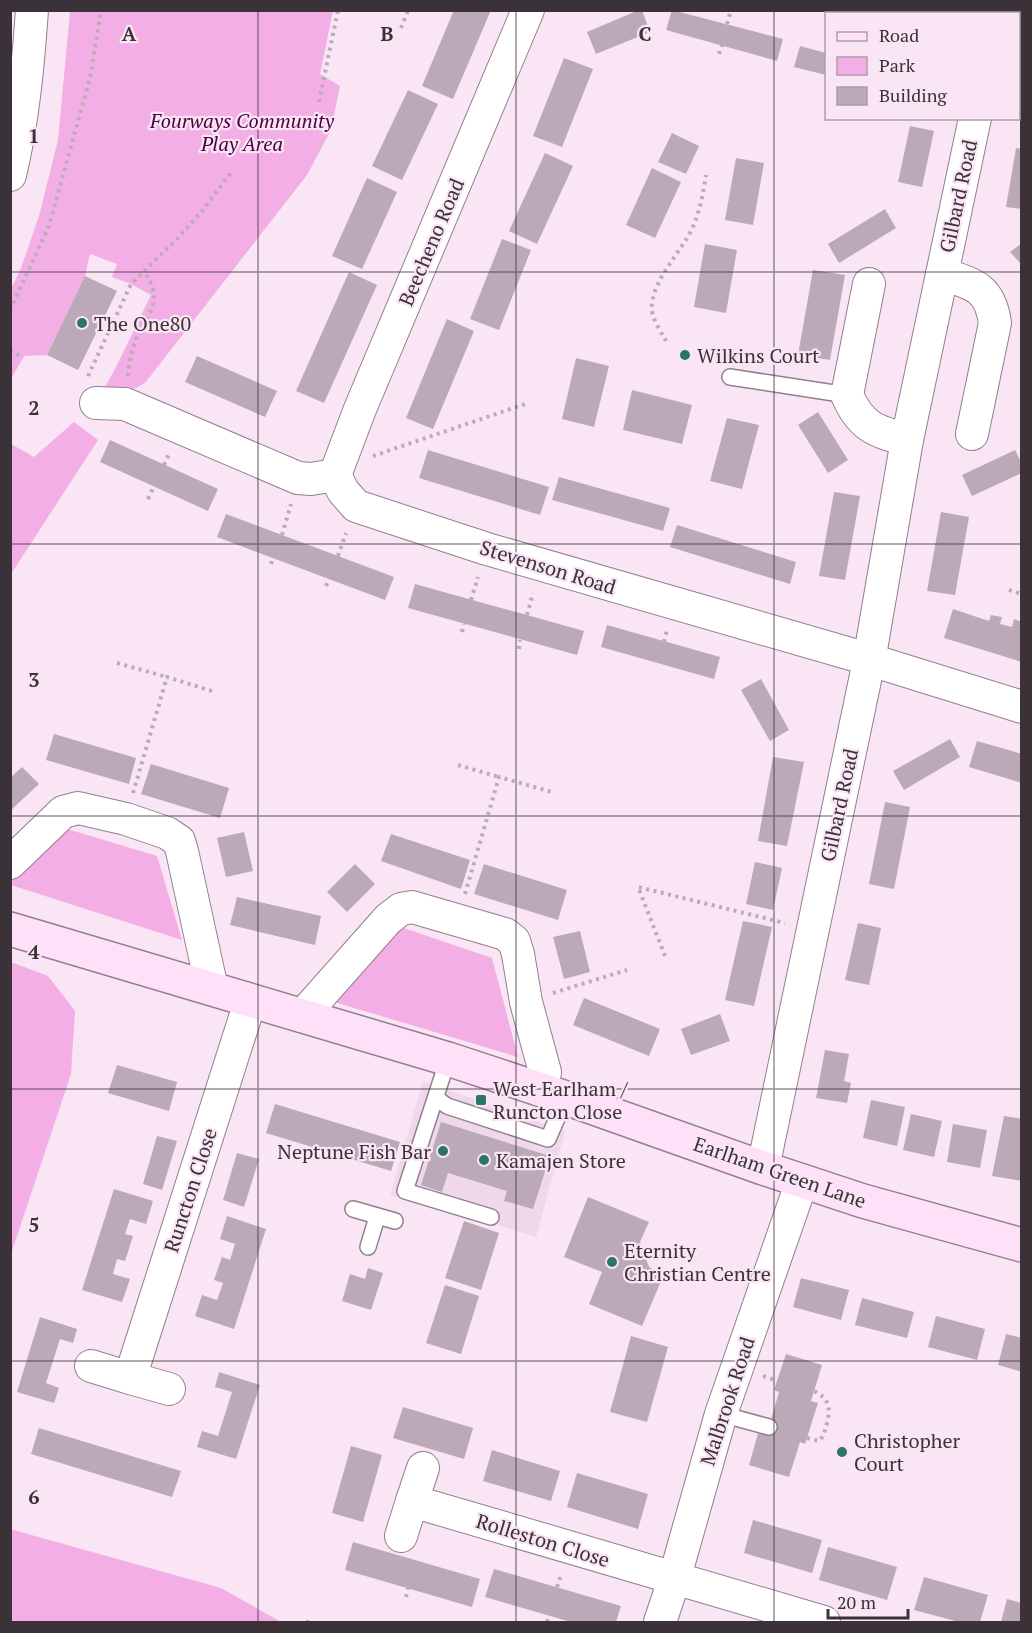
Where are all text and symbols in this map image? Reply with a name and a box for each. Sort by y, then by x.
legend [825,12,1020,120]
text: A [122,20,137,47]
text: B [381,20,394,47]
text: C [638,20,652,47]
text: Road [879,23,919,47]
text: Park [879,53,916,77]
text: Building [879,83,947,107]
park label: Fourways Community Play Area [149,107,335,157]
text: 1 [28,122,40,149]
street label: Gilbard Road [933,137,983,255]
street label: Beecheno Road [392,174,470,310]
place label: The One80 [94,310,191,337]
marker: The One80 [75,316,89,330]
place label: Wilkins Court [697,342,820,369]
marker: Wilkins Court [678,348,692,362]
text: 2 [28,394,40,421]
street label: Stevenson Road [477,534,619,600]
text: 3 [28,666,40,693]
street label: Gilbard Road [814,746,864,864]
text: 4 [28,938,40,965]
place label: West Earlham / Runcton Close [493,1075,629,1125]
marker: West Earlham / Runcton Close [474,1093,488,1107]
street label: Runcton Close [157,1124,223,1256]
street label: Earlham Green Lane [690,1130,870,1214]
place label: Neptune Fish Bar [277,1138,431,1165]
marker: Neptune Fish Bar [436,1144,450,1158]
place label: Kamajen Store [496,1147,626,1174]
marker: Kamajen Store [477,1153,491,1167]
text: 5 [28,1211,40,1238]
place label: Eternity Christian Centre [624,1237,771,1287]
marker: Eternity Christian Centre [605,1255,619,1269]
street label: Malbrook Road [693,1333,761,1469]
place label: Christopher Court [854,1427,961,1477]
marker: Christopher Court [835,1445,849,1459]
text: 6 [28,1483,40,1510]
street label: Rolleston Close [473,1507,613,1573]
scale bar [828,1582,908,1620]
text: 20 m [837,1590,877,1614]

